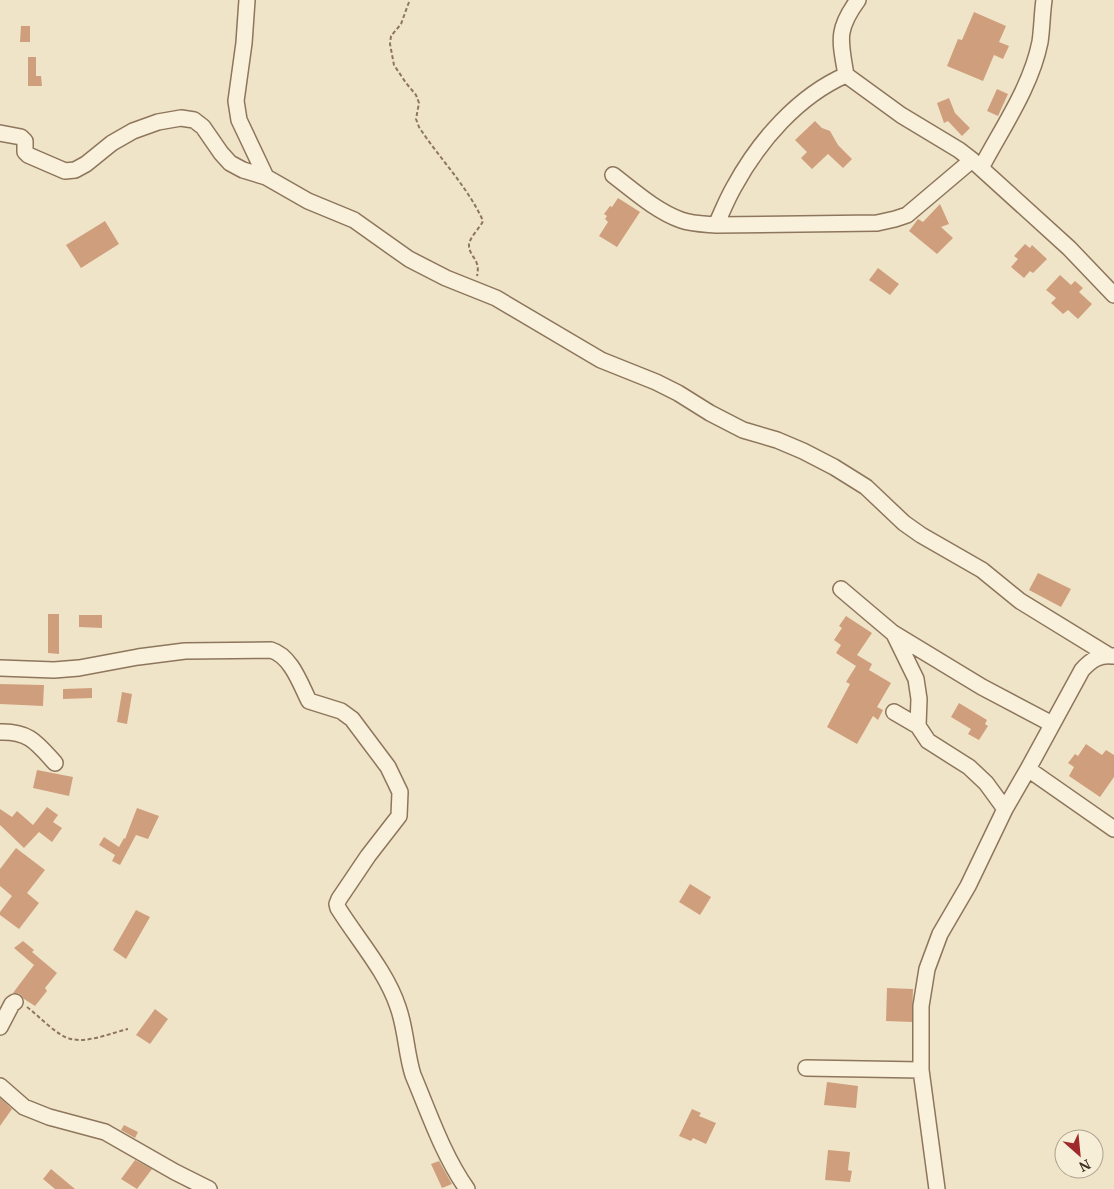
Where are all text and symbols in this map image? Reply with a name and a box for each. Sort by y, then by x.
north arrow [1054,1129,1104,1179]
text: N [1076,1155,1094,1177]

